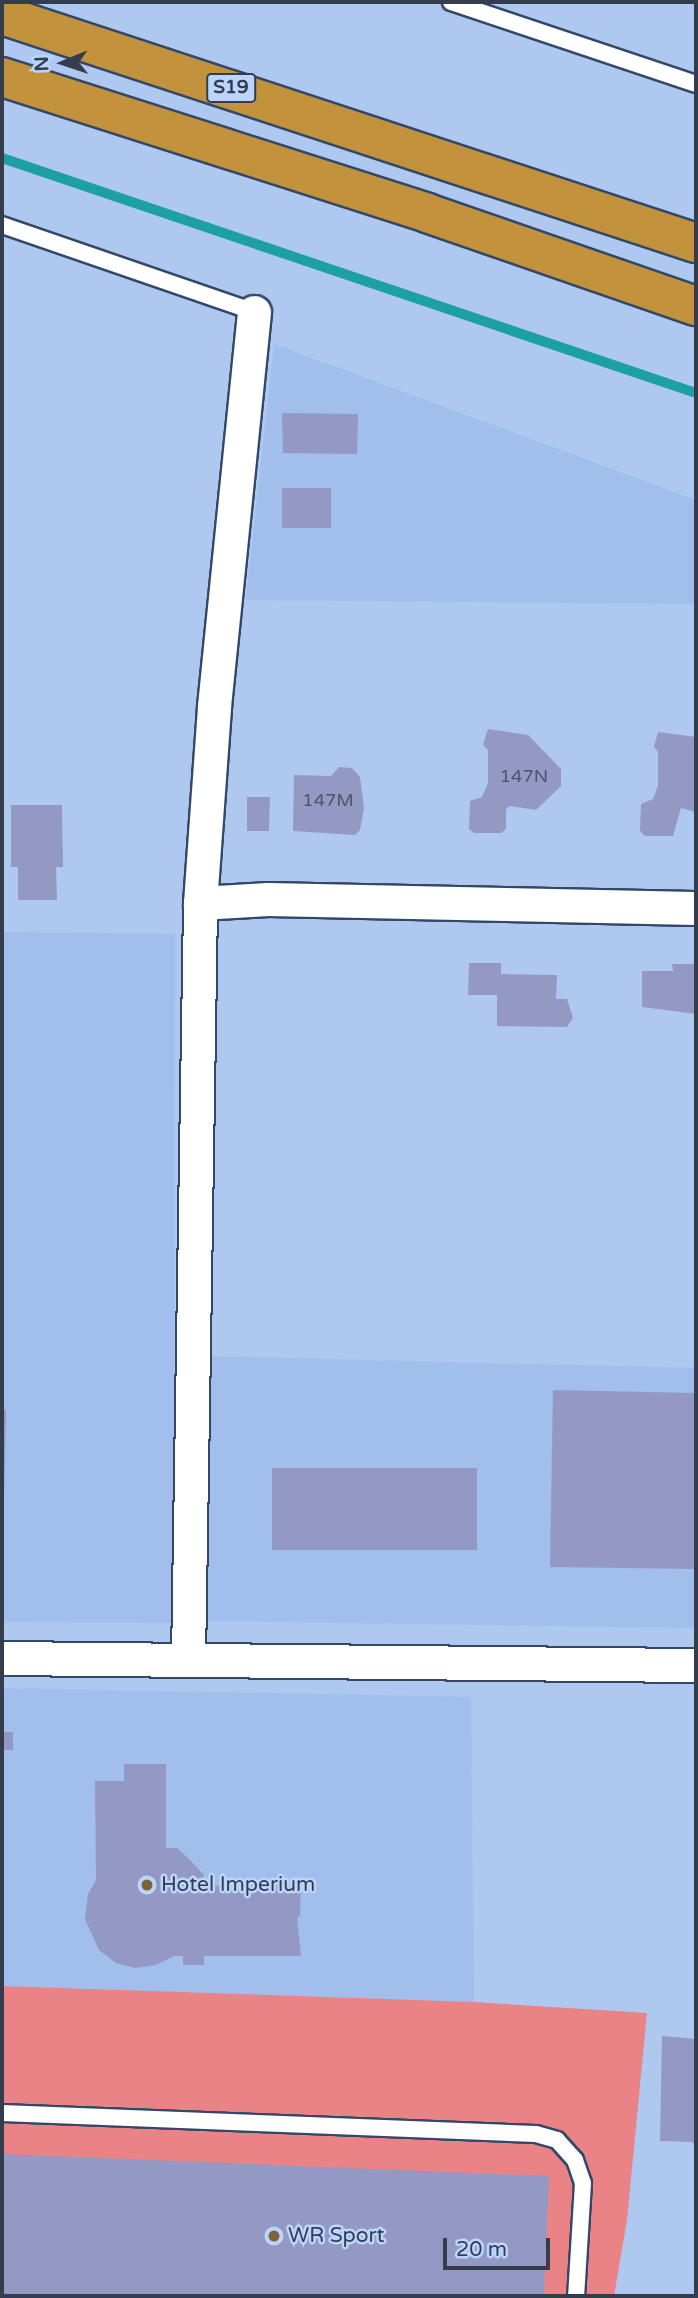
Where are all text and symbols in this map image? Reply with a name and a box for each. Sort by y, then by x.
north arrow [28,28,98,98]
text: N [31,56,53,72]
road number: S19 [205,72,257,104]
house number: 147N [500,765,548,787]
house number: 147M [302,789,354,811]
place label: Hotel Imperium [161,1872,315,1898]
marker: Hotel Imperium [139,1877,155,1893]
place label: WR Sport [288,2223,384,2249]
scale bar [446,2224,553,2268]
marker: WR Sport [266,2228,282,2244]
text: 20 m [456,2237,507,2262]

